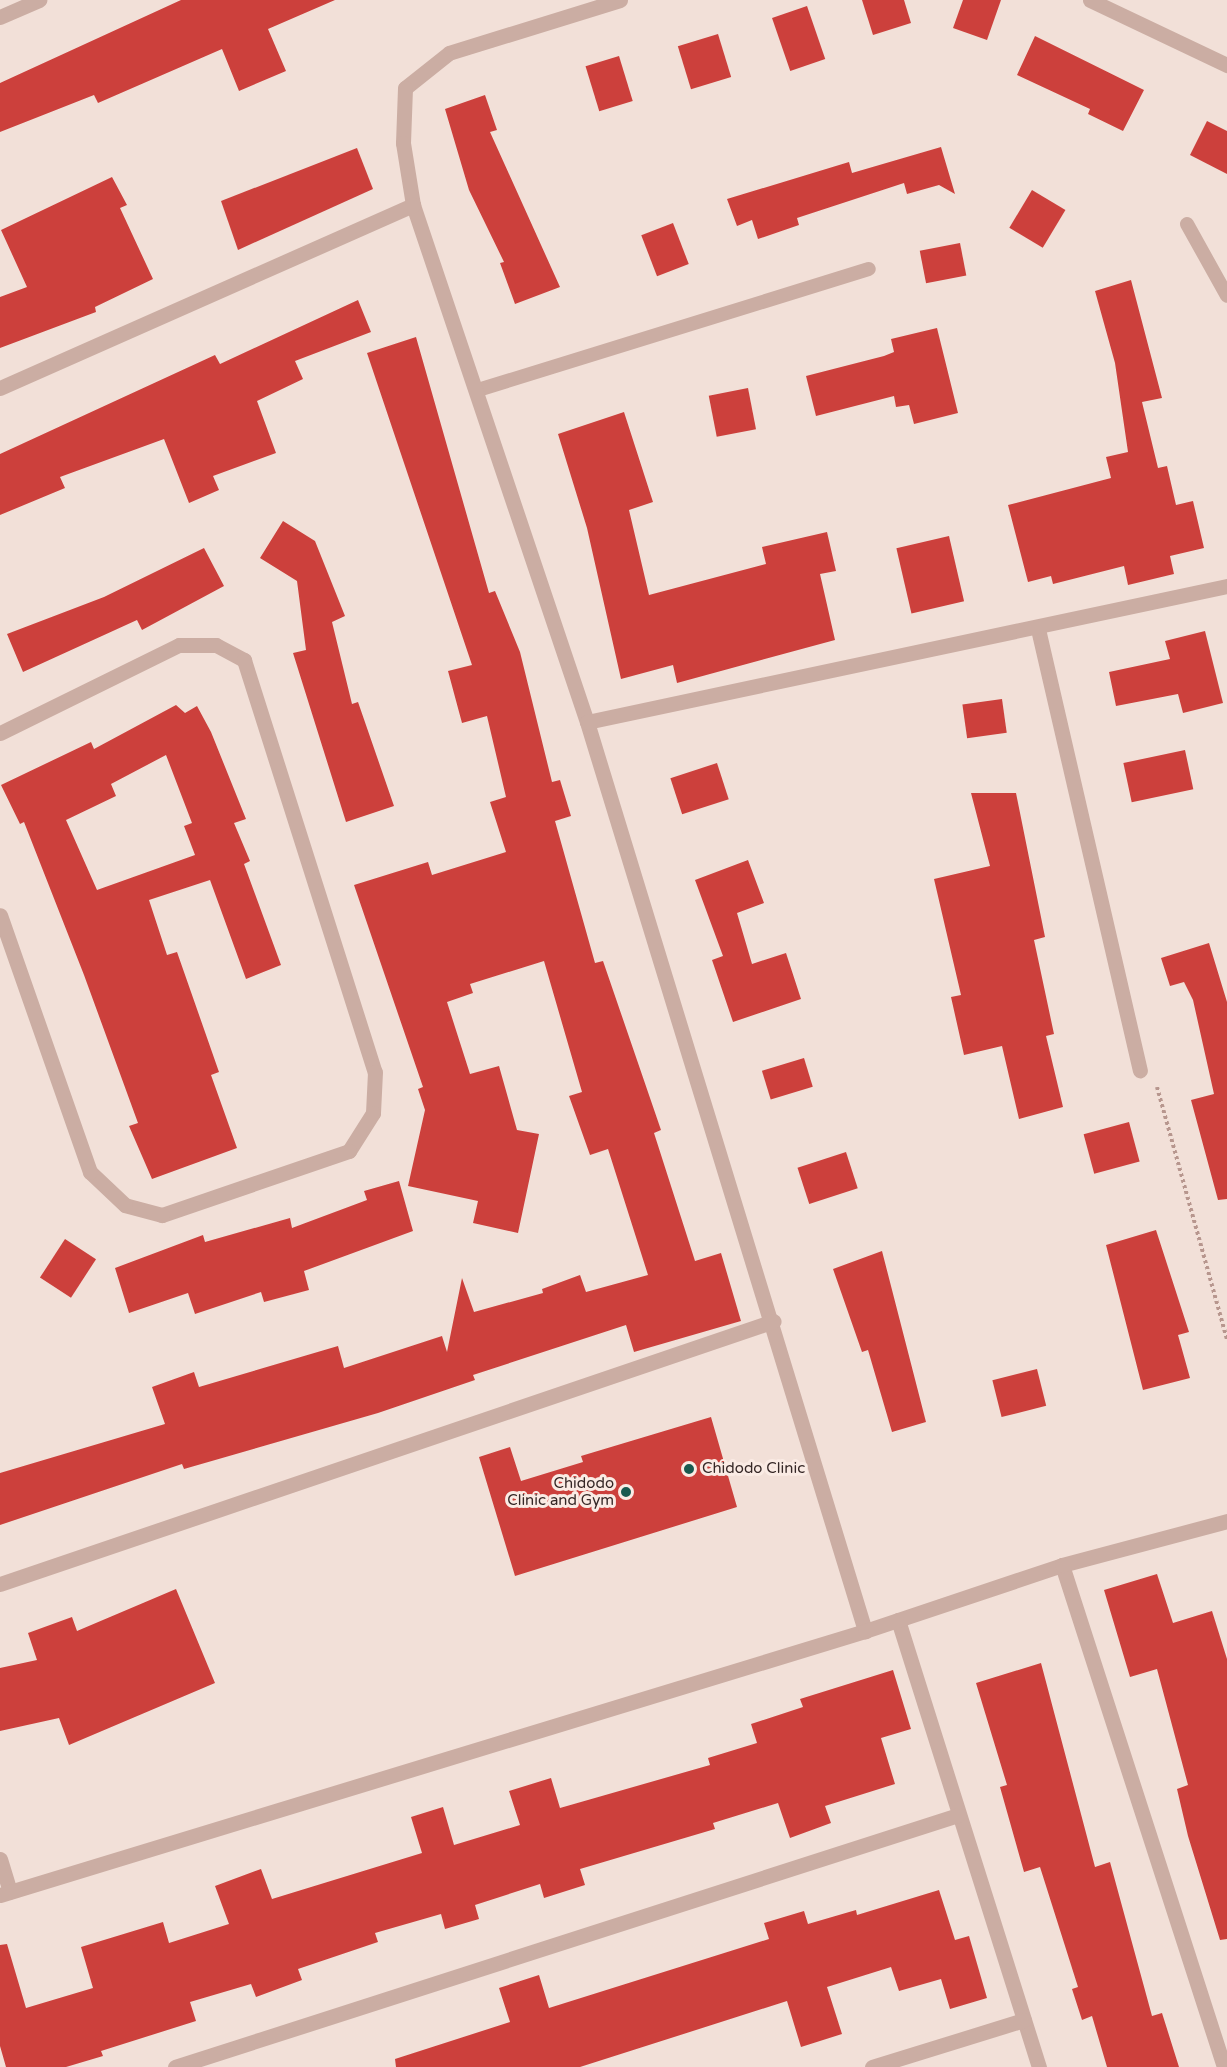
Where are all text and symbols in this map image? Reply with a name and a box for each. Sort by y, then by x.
marker: Chidodo Clinic [680,1460,698,1478]
place label: Chidodo Clinic [702,1460,805,1478]
place label: Chidodo Clinic and Gym [507,1474,614,1509]
marker: Chidodo Clinic and Gym [619,1485,633,1499]

